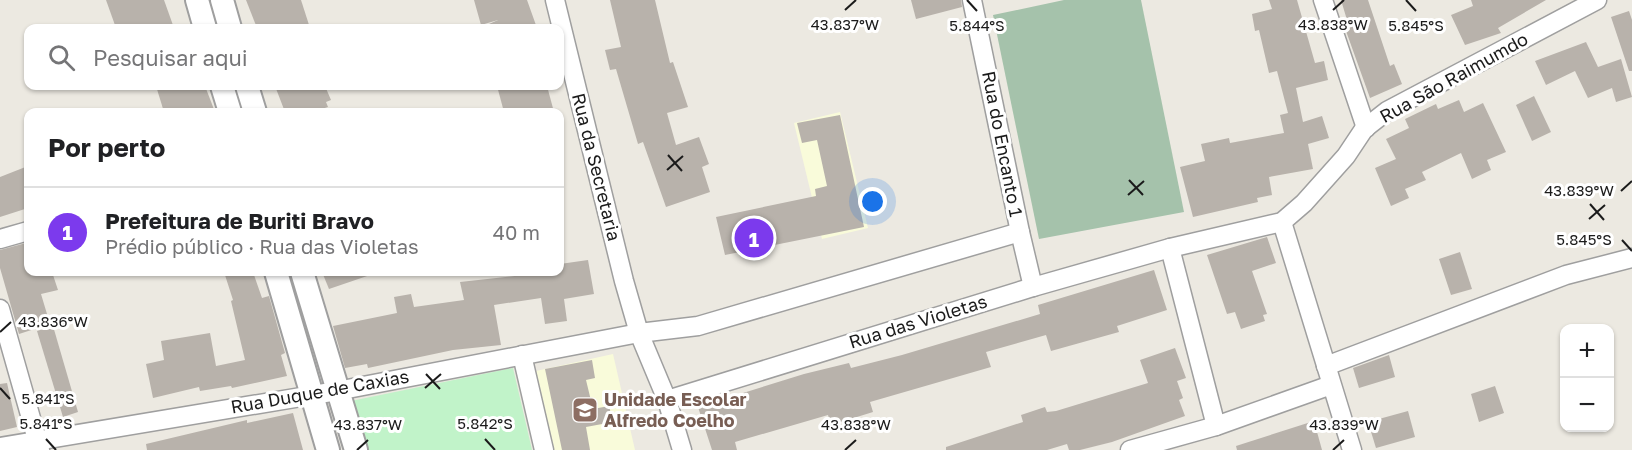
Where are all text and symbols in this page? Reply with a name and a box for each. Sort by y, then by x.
text: 43.837°W [811,15,879,33]
text: 43.838°W [1298,15,1368,33]
text: 5.844°S [949,16,1005,34]
text: 5.845°S [1388,16,1444,34]
search box [24,24,564,90]
street label: Rua São Raimumdo [1376,27,1531,127]
icon: search [45,41,78,74]
text: Pesquisar aqui [93,44,248,71]
street label: Rua do Encanto 1 [978,69,1028,219]
street label: Rua da Secretaria [568,91,626,243]
text: Por perto [48,132,165,163]
text: 43.839°W [1544,181,1614,199]
your location [858,187,887,216]
text: Prefeitura de Buriti Bravo [105,207,374,234]
pin: 1 [734,216,774,260]
text: 1 [62,220,73,244]
text: 40 m [493,220,540,244]
text: 5.845°S [1556,230,1612,248]
text: Prédio público · Rua das Violetas [105,234,419,258]
street label: Rua das Violetas [846,290,989,353]
text: 43.836°W [18,312,88,330]
map controls [1560,324,1614,432]
button: + [1560,324,1614,378]
street label: Rua Duque de Caxias [229,364,411,418]
button: − [1560,378,1614,432]
place label: Unidade Escolar Alfredo Coelho [604,388,747,431]
text: 5.841°S [21,389,75,407]
school or university icon: Unidade Escolar Alfredo Coelho [570,395,600,425]
text: 5.841°S [19,414,73,432]
text: 5.842°S [457,414,513,432]
text: 43.837°W [334,415,402,433]
text: 43.838°W [821,415,891,433]
text: 43.839°W [1309,415,1379,433]

